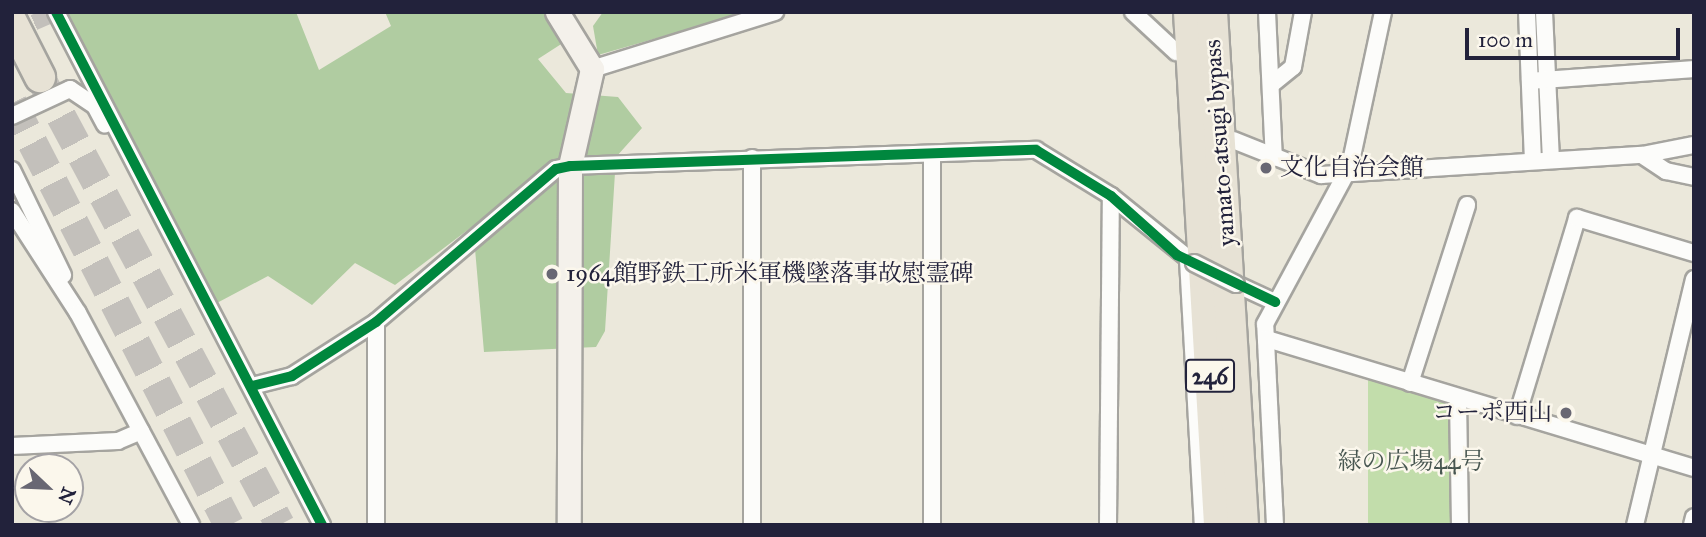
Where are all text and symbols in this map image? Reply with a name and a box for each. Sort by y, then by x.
scale bar [1468,14,1683,58]
text: 100 m [1478,27,1533,53]
street label: yamato-atsugi bypass [1198,38,1242,248]
place label: 文化自治会館 [1280,154,1424,182]
marker: 文化自治会館 [1258,160,1274,176]
place label: 1964館野鉄工所米軍機墜落事故慰霊碑 [566,260,974,288]
marker: 1964館野鉄工所米軍機墜落事故慰霊碑 [544,266,560,282]
road number: 246 [1184,356,1236,396]
place label: コーポ西山 [1432,399,1552,427]
marker: コーポ西山 [1558,405,1574,421]
park label: 緑の広場44号 [1338,448,1484,476]
north arrow [14,453,84,523]
text: N [53,484,81,508]

